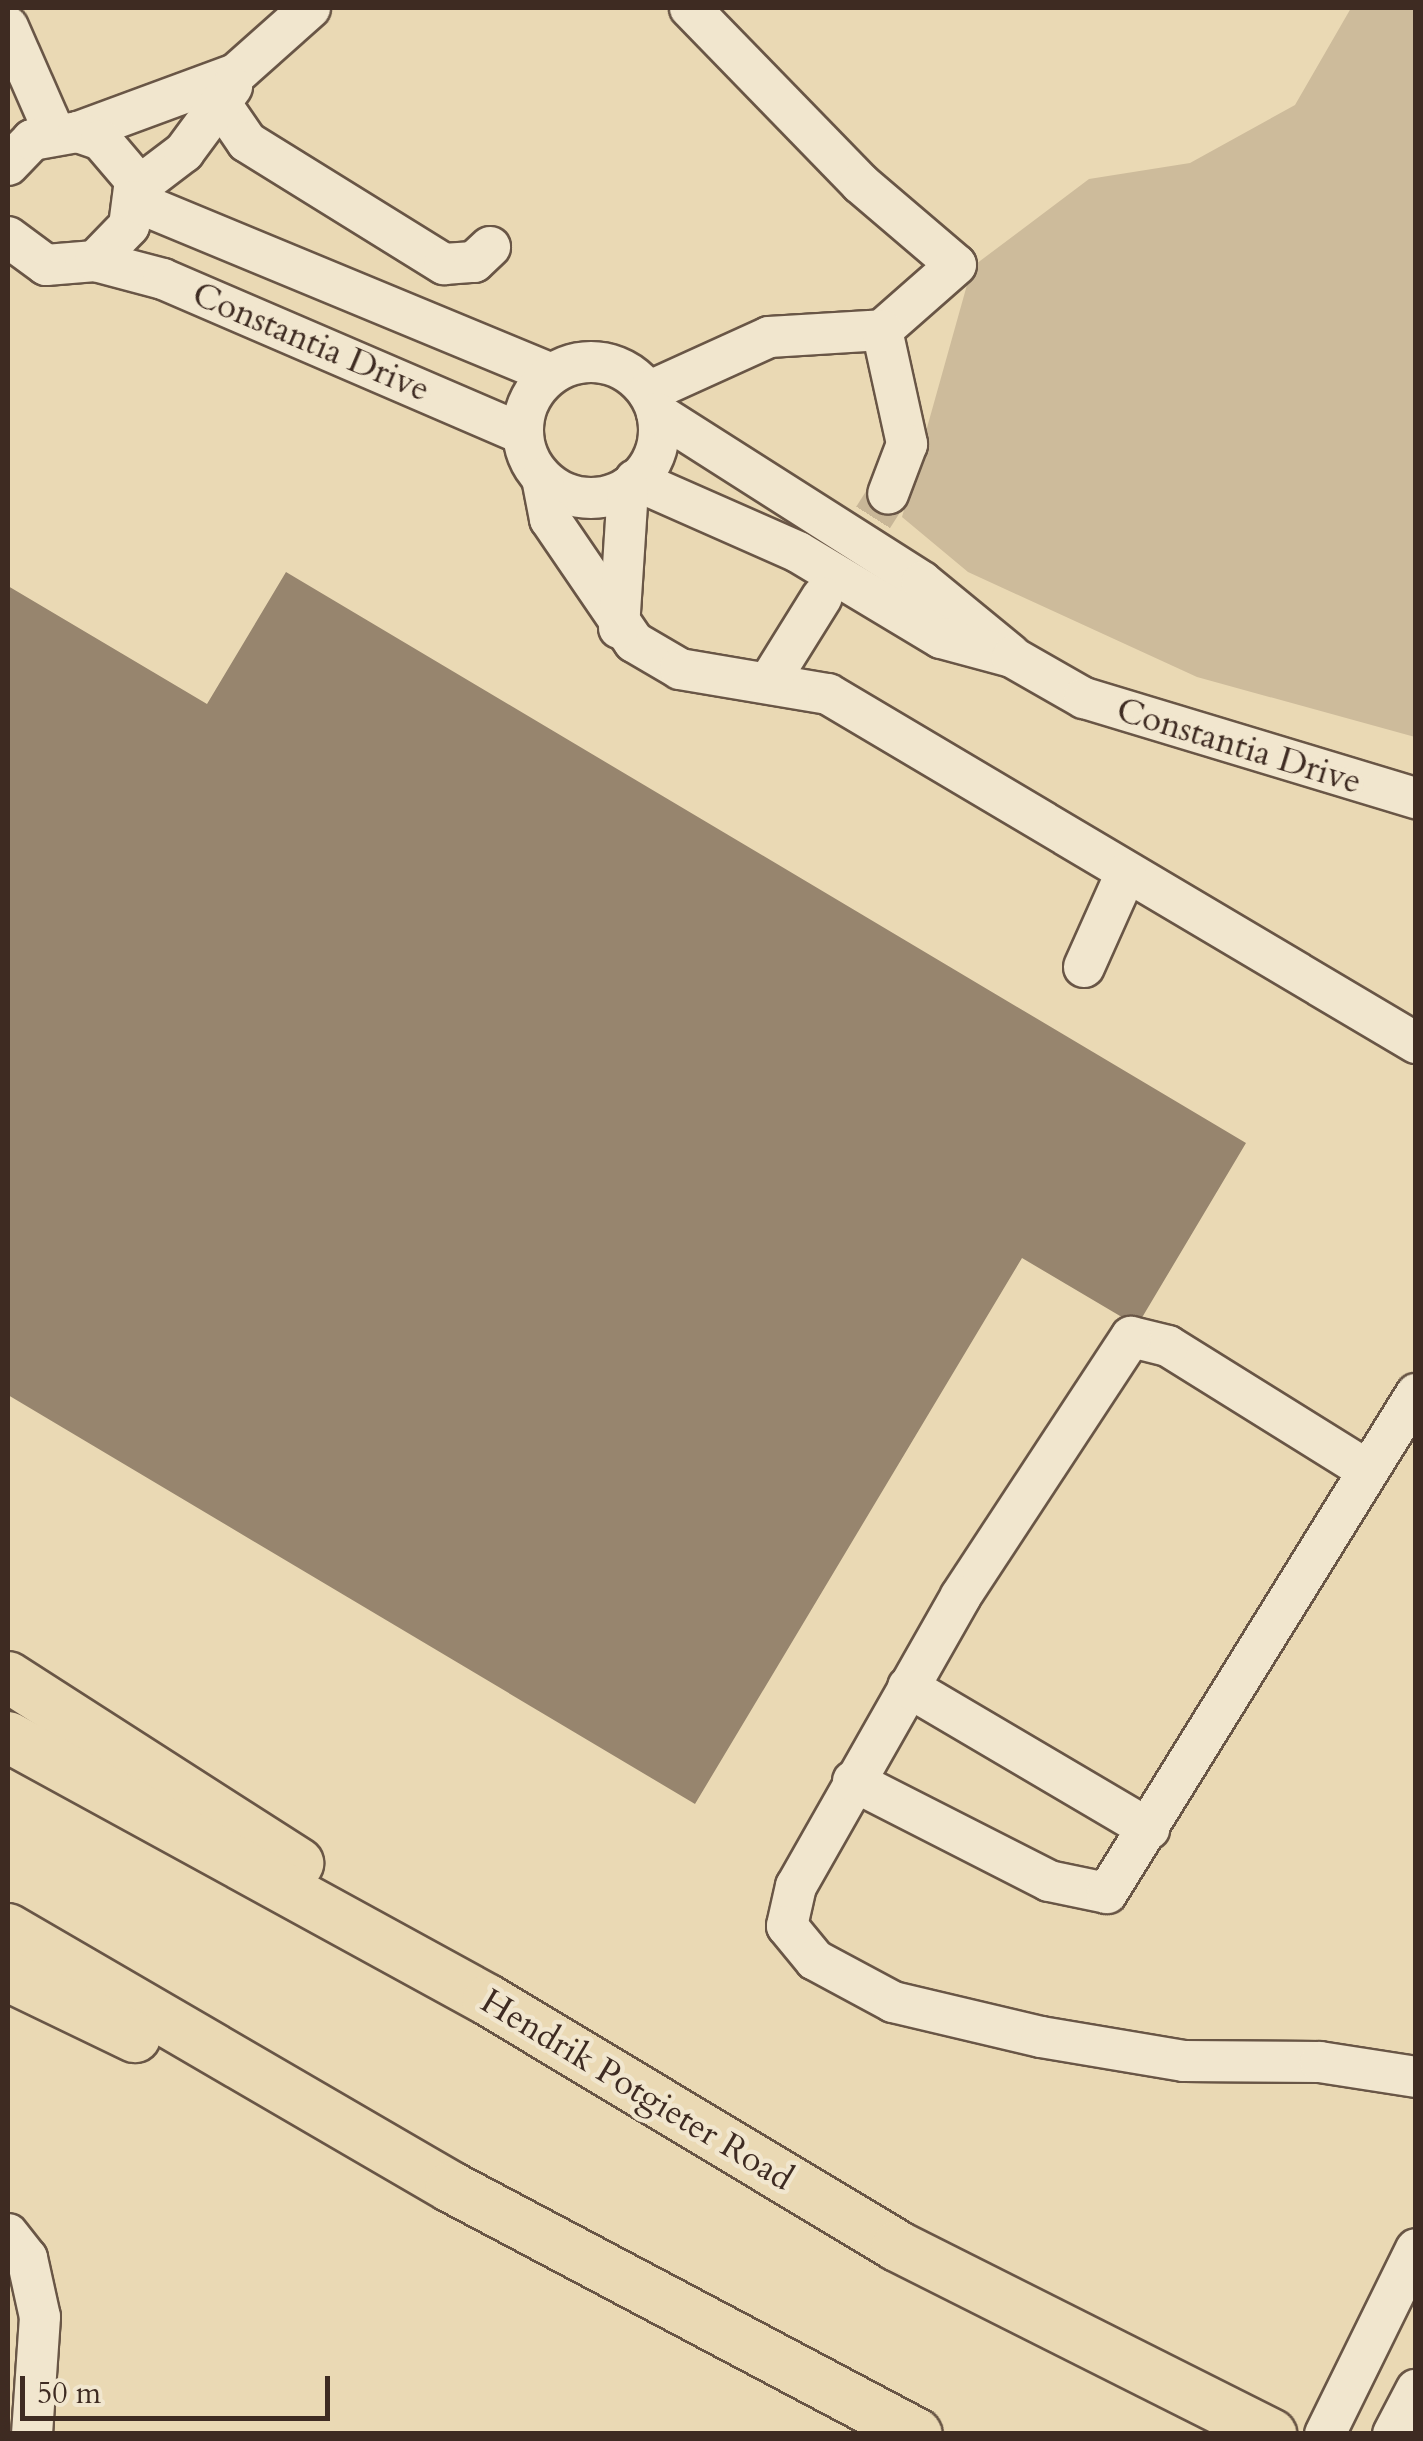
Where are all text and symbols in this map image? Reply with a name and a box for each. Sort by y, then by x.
street label: Constantia Drive [186,273,436,411]
street label: Constantia Drive [1112,689,1366,803]
street label: Hendrik Potgieter Road [473,1980,801,2200]
scale bar [25,2356,335,2418]
text: 50 m [37,2373,101,2414]

